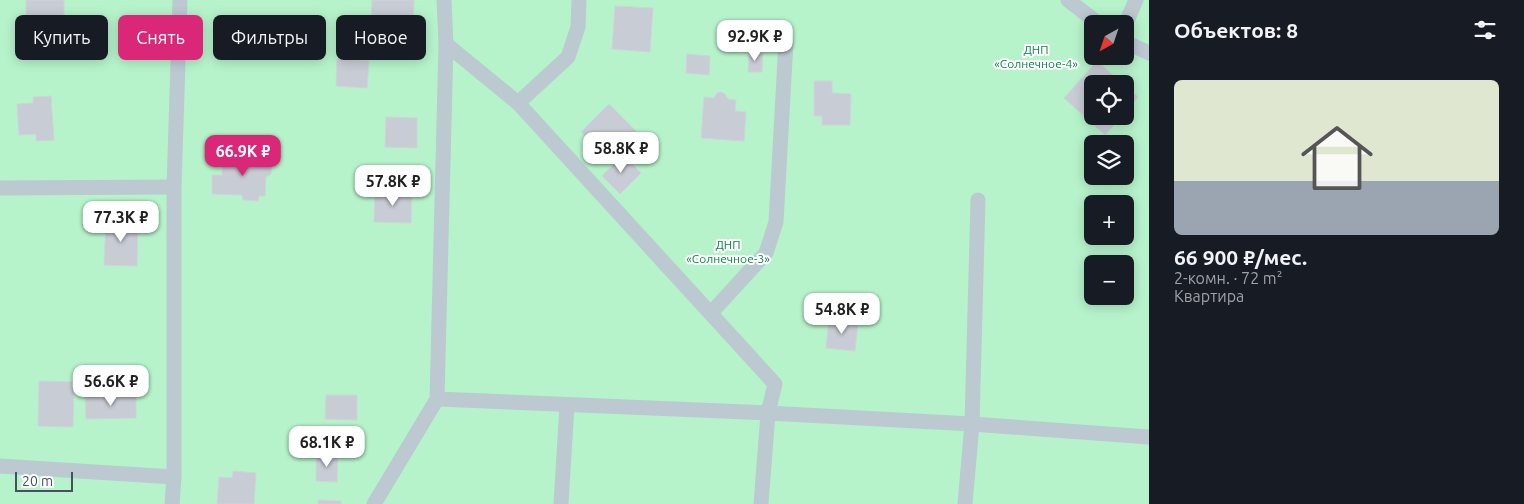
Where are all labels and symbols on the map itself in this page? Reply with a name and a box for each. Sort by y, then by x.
north arrow [1084,15,1134,65]
pin: 92.9K ₽ [709,20,801,62]
park label: ДНП «Солнечное-4» [994,43,1078,70]
pin: 58.8K ₽ [575,132,667,174]
pin: 66.9K ₽ [197,134,289,177]
pin: 57.8K ₽ [347,164,439,207]
pin: 77.3K ₽ [75,200,167,243]
park label: ДНП «Солнечное-3» [686,238,770,265]
pin: 54.8K ₽ [796,292,888,335]
pin: 56.6K ₽ [65,364,157,407]
pin: 68.1K ₽ [281,426,373,468]
scale bar [15,469,72,492]

